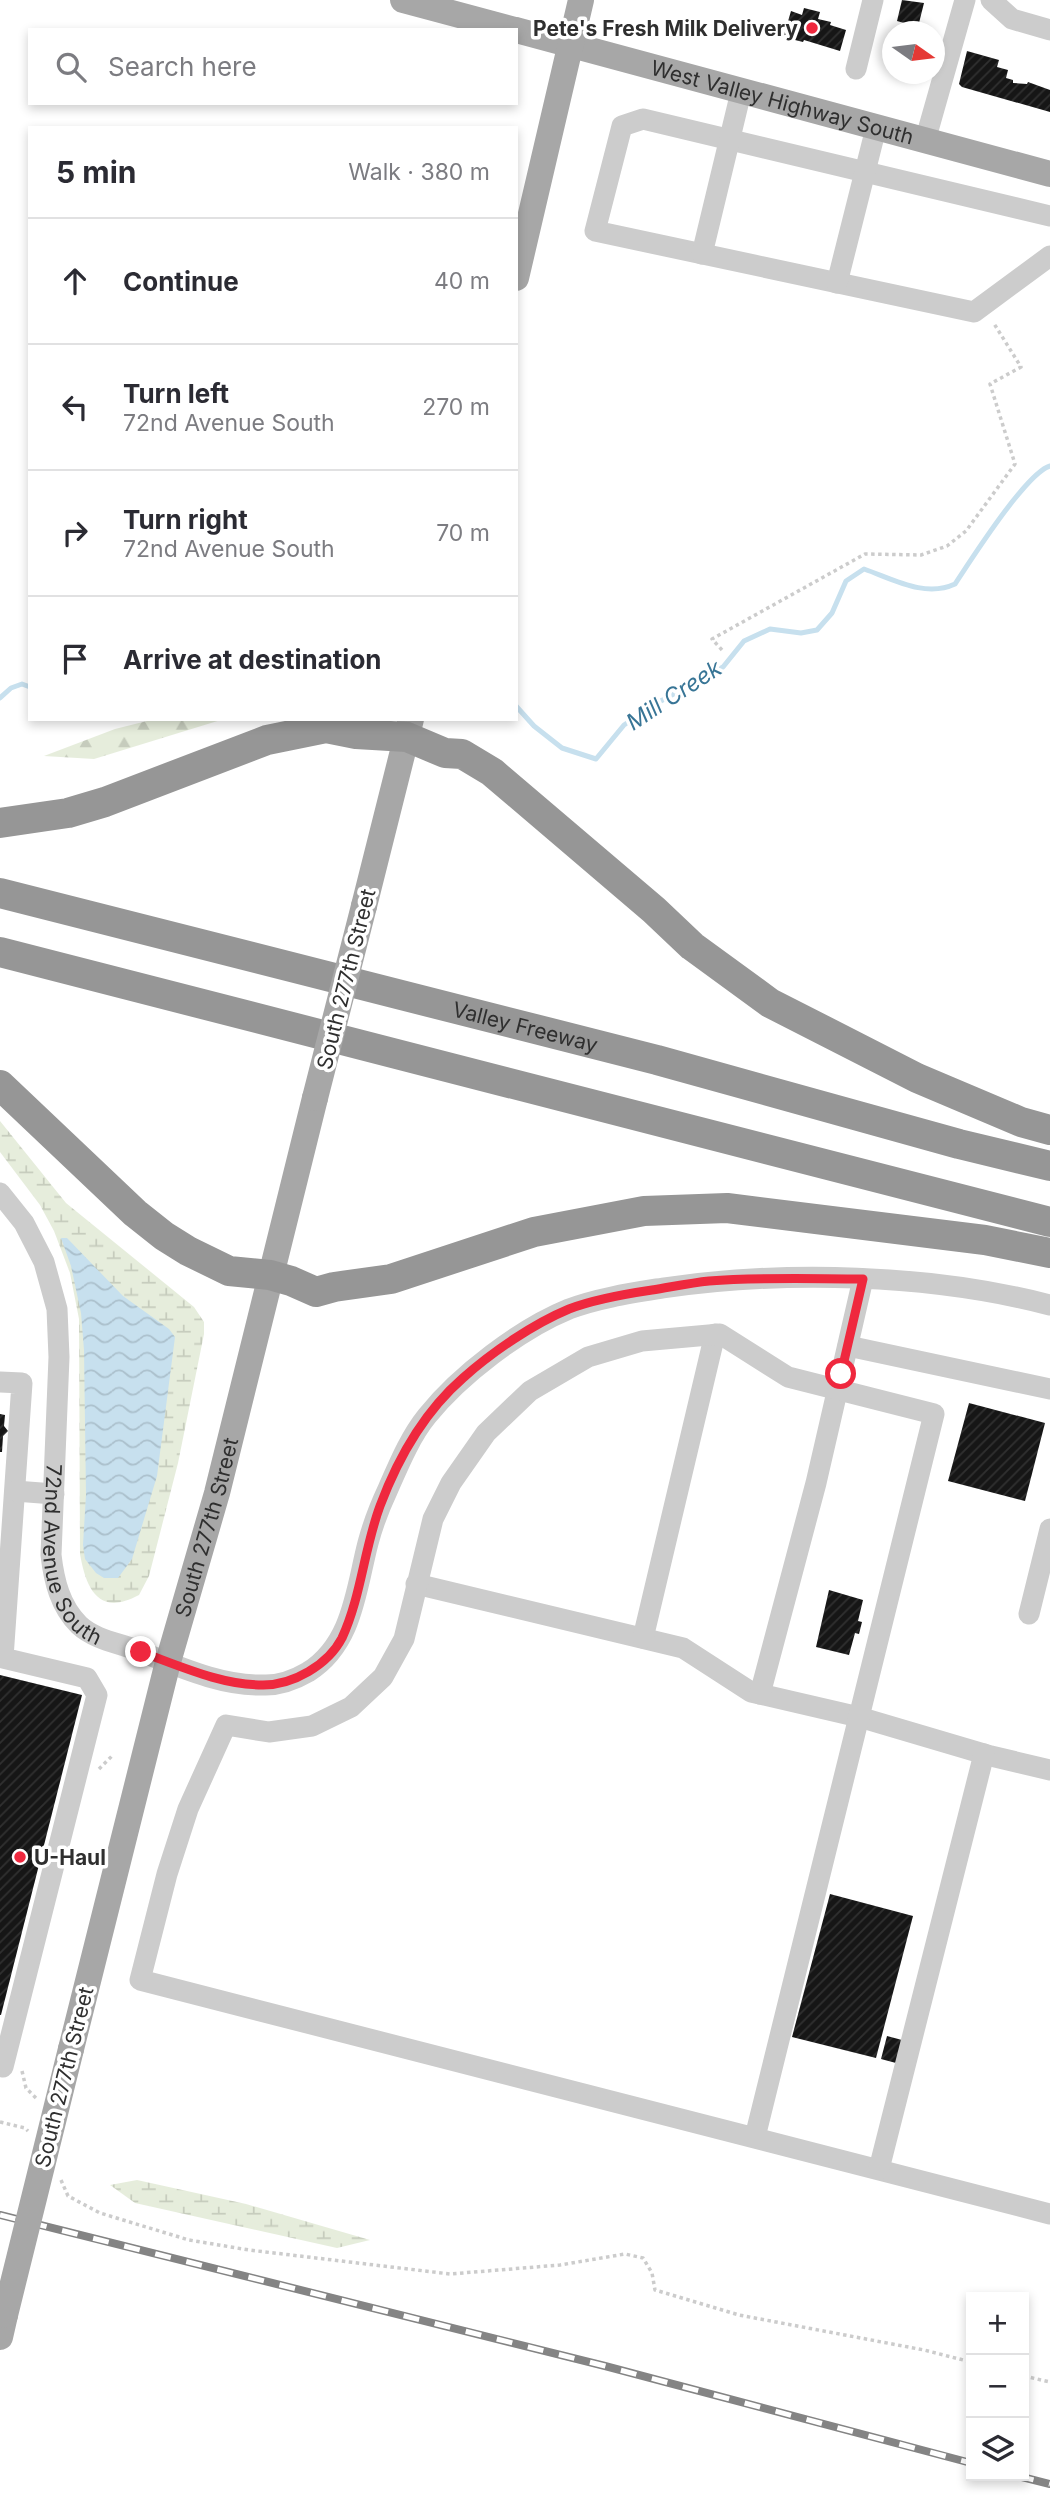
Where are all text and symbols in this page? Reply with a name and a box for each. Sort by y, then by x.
place label: Pete's Fresh Milk Delivery [533,16,798,41]
marker: Pete's Fresh Milk Delivery [804,20,820,36]
north arrow [882,21,945,84]
search box [28,28,518,105]
icon: search [52,48,90,86]
text: Search here [108,51,257,82]
street label: West Valley Highway South [648,55,917,149]
text: 5 min [56,154,136,190]
text: Walk · 380 m [348,158,490,186]
icon: ahead [56,262,94,300]
text: Continue [123,266,239,297]
text: 40 m [434,267,490,295]
text: Turn left [123,378,229,409]
icon: left [56,388,94,426]
text: 270 m [422,393,490,421]
text: 72nd Avenue South [123,409,335,437]
text: Turn right [123,504,248,535]
icon: right [56,514,94,552]
text: 70 m [436,519,490,547]
text: 72nd Avenue South [123,535,335,563]
icon: arrive [56,640,94,678]
text: Arrive at destination [123,644,382,675]
water label: Mill Creek [621,654,727,736]
street label: South 277th Street [311,886,381,1072]
street label: Valley Freeway [450,996,601,1057]
route start [825,1358,856,1389]
street label: South 277th Street [169,1435,243,1620]
street label: 72nd Avenue South [38,1464,106,1650]
route end [125,1636,156,1667]
place label: U-Haul [34,1845,106,1870]
marker: U-Haul [12,1849,28,1865]
street label: South 277th Street [29,1984,99,2170]
map controls [966,2292,1029,2481]
button: + [966,2292,1029,2355]
button: − [966,2355,1029,2418]
button: layers [966,2418,1029,2481]

